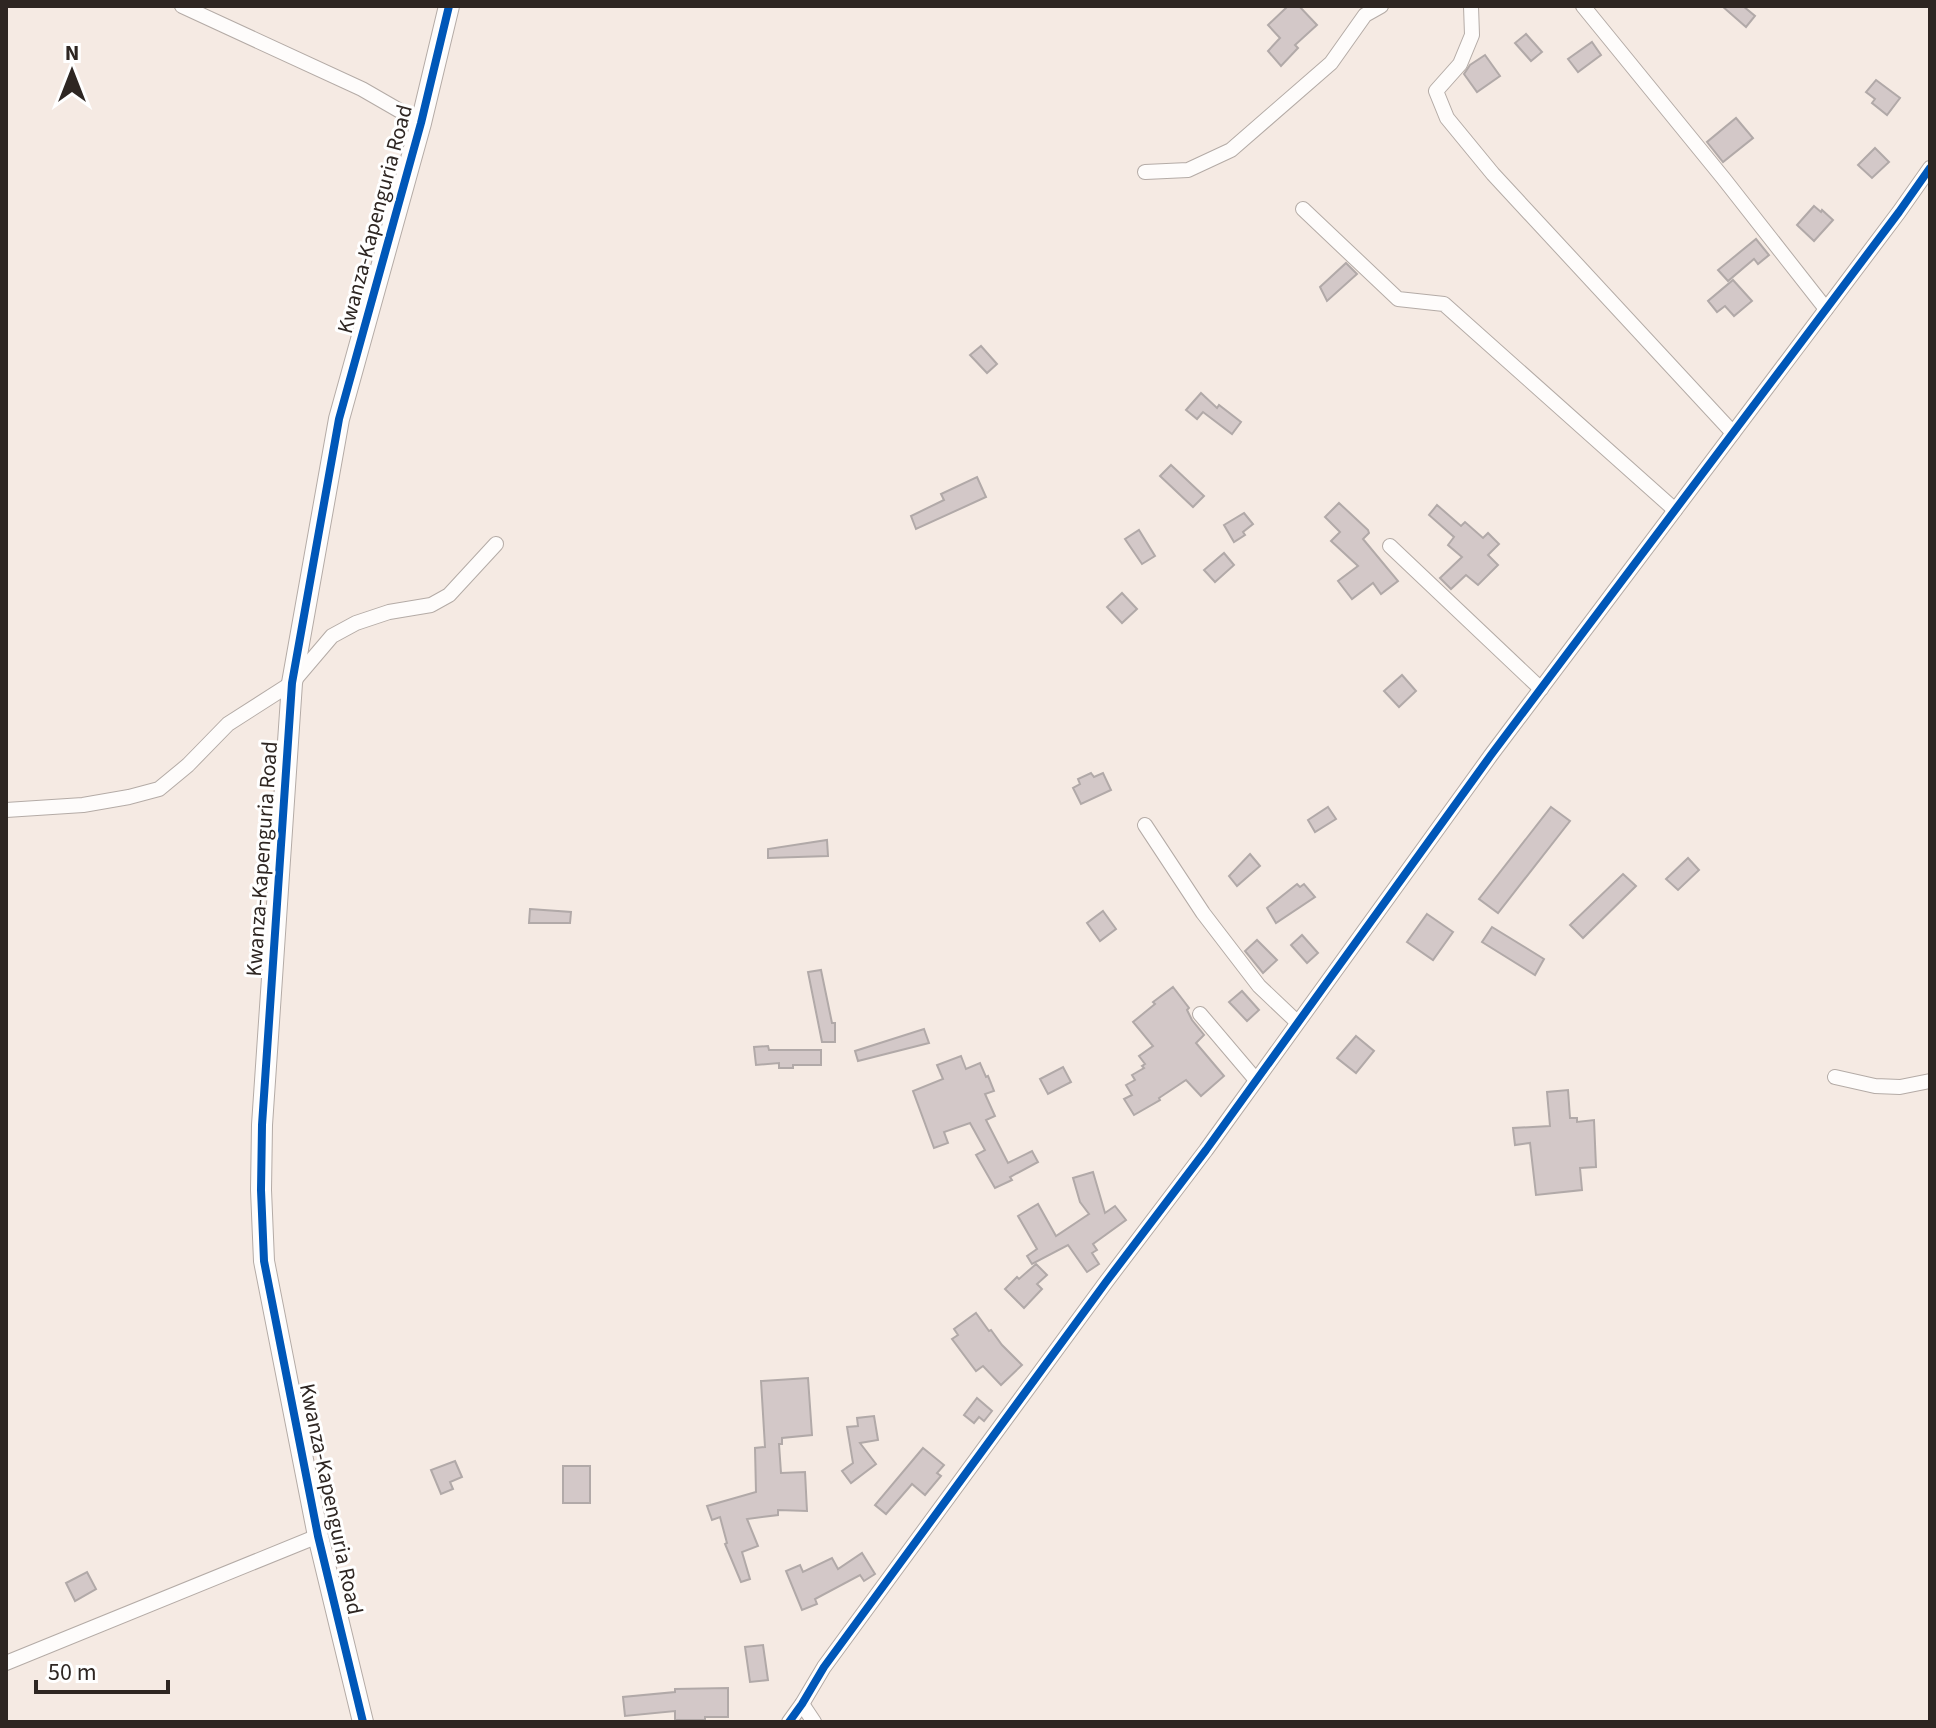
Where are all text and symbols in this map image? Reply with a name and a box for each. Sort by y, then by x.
north arrow [32,32,112,112]
text: N [65,37,79,69]
street label: Kwanza-Kapenguria Road [329,101,421,337]
street label: Kwanza-Kapenguria Road [238,740,286,978]
street label: Kwanza-Kapenguria Road [291,1380,371,1618]
scale bar [36,1644,168,1694]
text: 50 m [48,1655,97,1690]

